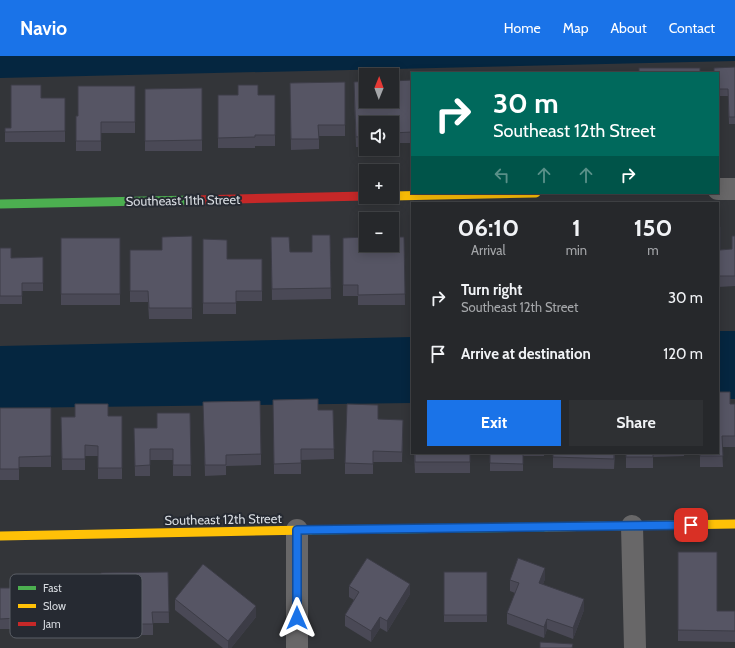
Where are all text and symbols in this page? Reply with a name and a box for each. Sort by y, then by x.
text: Navio [20,17,67,40]
text: Home [504,19,541,37]
text: Map [563,19,588,37]
text: About [610,19,647,37]
text: Contact [669,19,715,37]
north arrow [359,68,399,108]
map controls [359,68,399,252]
text: 30 m [493,86,559,120]
icon: right [427,88,479,140]
button: sound [359,116,399,156]
text: Southeast 12th Street [493,120,656,142]
button: + [359,164,399,204]
icon: left [491,164,513,186]
icon: ahead [533,164,555,186]
icon: ahead [575,164,597,186]
icon: right [617,164,639,186]
street label: Southeast 11th Street [125,191,241,209]
button: − [359,212,399,252]
text: 06:10 [458,213,519,242]
text: 1 [572,213,581,242]
text: 150 [634,213,672,242]
text: Arrival [471,242,506,258]
text: min [566,242,587,258]
text: m [647,242,659,258]
text: Turn right [461,281,522,299]
icon: right [427,287,449,309]
text: 30 m [668,289,703,307]
text: Southeast 12th Street [461,299,578,315]
icon: arrive [427,343,449,365]
text: Arrive at destination [461,345,591,363]
text: 120 m [663,345,703,363]
button: Exit [427,400,561,446]
button: Share [569,400,703,446]
pin [674,508,708,542]
street label: Southeast 12th Street [164,510,282,528]
icon: arrive [680,514,702,536]
legend [10,574,142,638]
text: Fast [43,581,62,595]
position arrow [276,597,318,639]
text: Slow [43,599,66,613]
text: Jam [42,617,61,631]

